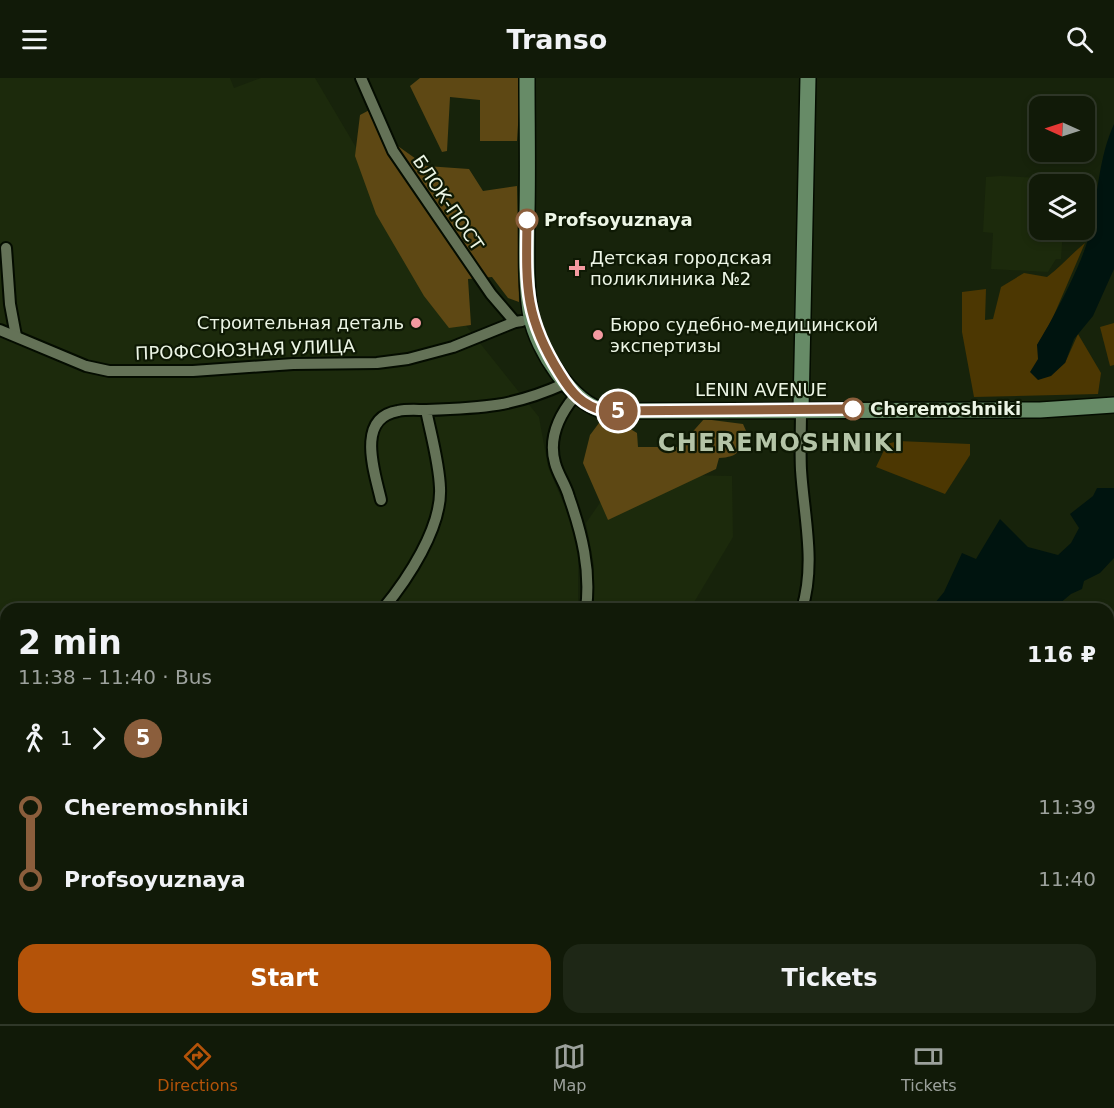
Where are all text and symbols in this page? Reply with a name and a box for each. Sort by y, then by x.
icon: menu [18,23,51,56]
icon: search [1063,23,1096,56]
text: Transo [507,24,607,55]
north arrow [1029,96,1095,162]
map controls [1029,96,1095,240]
street label: БЛОК-ПОСТ [409,151,489,255]
button: layers [1029,174,1095,240]
marker: Profsoyuznaya [516,209,538,231]
place label: Profsoyuznaya [544,209,693,230]
place label: Детская городская поликлиника №2 [590,247,772,289]
marker: Детская городская поликлиника №2 [568,259,586,277]
place label: Строительная деталь [197,312,404,333]
place label: Бюро судебно-медицинской экспертизы [610,314,878,356]
marker: Строительная деталь [409,316,423,330]
marker: Бюро судебно-медицинской экспертизы [591,328,605,342]
street label: ПРОФСОЮЗНАЯ УЛИЦА [135,335,356,364]
street label: LENIN AVENUE [695,379,827,400]
line badge: 5 [598,392,638,430]
marker: Cheremoshniki [842,398,864,420]
place label: Cheremoshniki [870,398,1021,419]
text: 5 [611,399,625,423]
district label: CHEREMOSHNIKI [658,429,904,457]
text: 2 min [18,623,122,662]
text: 116 ₽ [1027,642,1096,667]
text: 11:38 – 11:40 · Bus [18,665,212,689]
icon: walk [18,722,51,755]
icon: forward [82,722,115,755]
text: 1 [60,726,73,750]
text: 5 [136,726,150,750]
text: Cheremoshniki [64,795,249,820]
text: 11:39 [1038,795,1096,819]
text: Profsoyuznaya [64,867,246,892]
text: 11:40 [1038,867,1096,891]
button: Start [18,944,551,1013]
button: Tickets [563,944,1096,1013]
tab: Directions [157,1040,238,1095]
tab: Map [553,1040,586,1095]
tab: Tickets [901,1040,957,1095]

